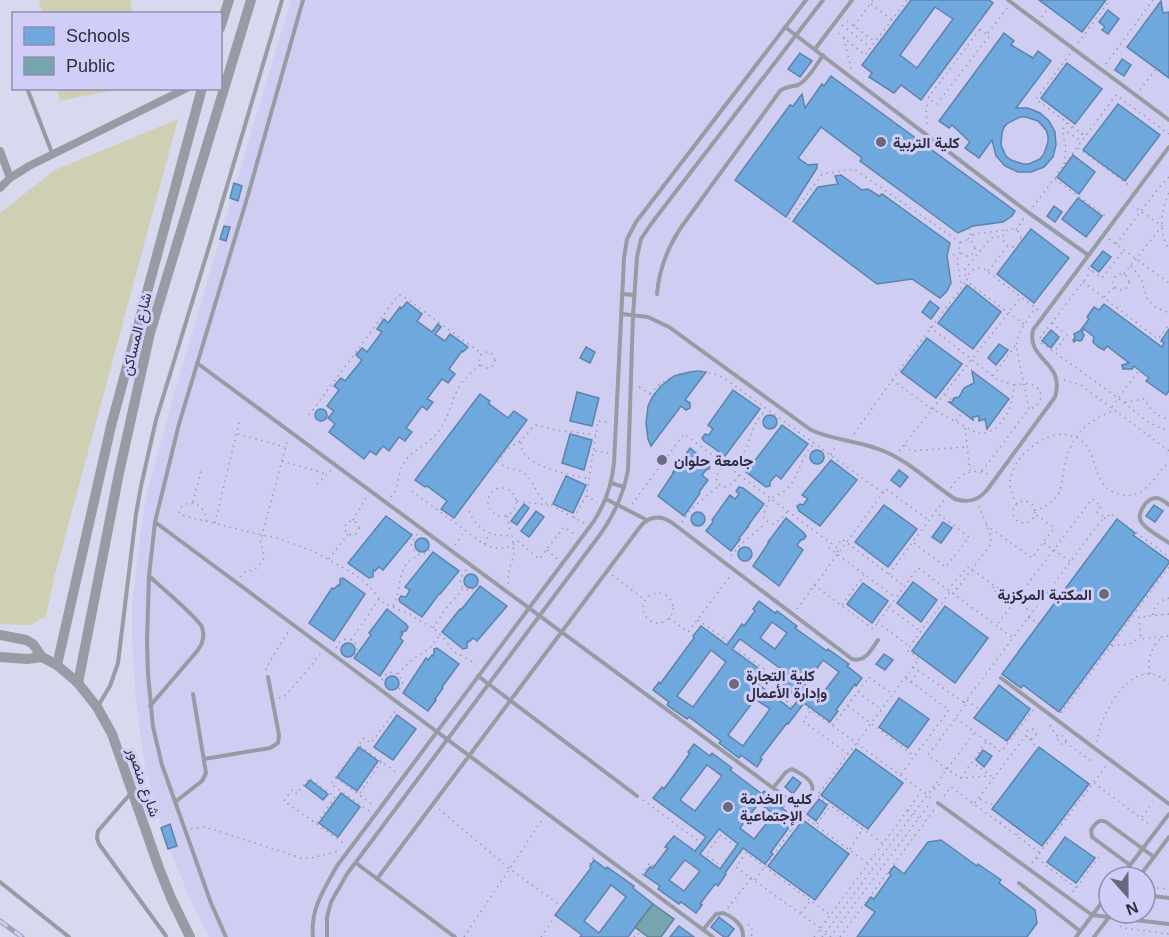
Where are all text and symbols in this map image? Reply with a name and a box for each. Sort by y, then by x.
legend [12,12,222,90]
text: Schools [66,26,130,46]
text: Public [66,56,115,76]
place label: كلية التربية [893,134,960,152]
marker: كلية التربية [874,135,888,149]
street label: شارع المساكن [117,291,157,378]
place label: جامعة حلوان [674,452,753,470]
marker: جامعة حلوان [655,453,669,467]
place label: المكتبة المركزية [998,586,1092,604]
marker: المكتبة المركزية [1097,587,1111,601]
place label: كلية التجارة وإدارة الأعمال [746,667,827,703]
marker: كلية التجارة وإدارة الأعمال [727,677,741,691]
street label: شارع منصور [121,744,164,820]
place label: كليه الخدمة الإجتماعية [740,790,812,826]
marker: كليه الخدمة الإجتماعية [721,800,735,814]
north arrow [1097,865,1157,925]
text: N [1124,899,1141,919]

